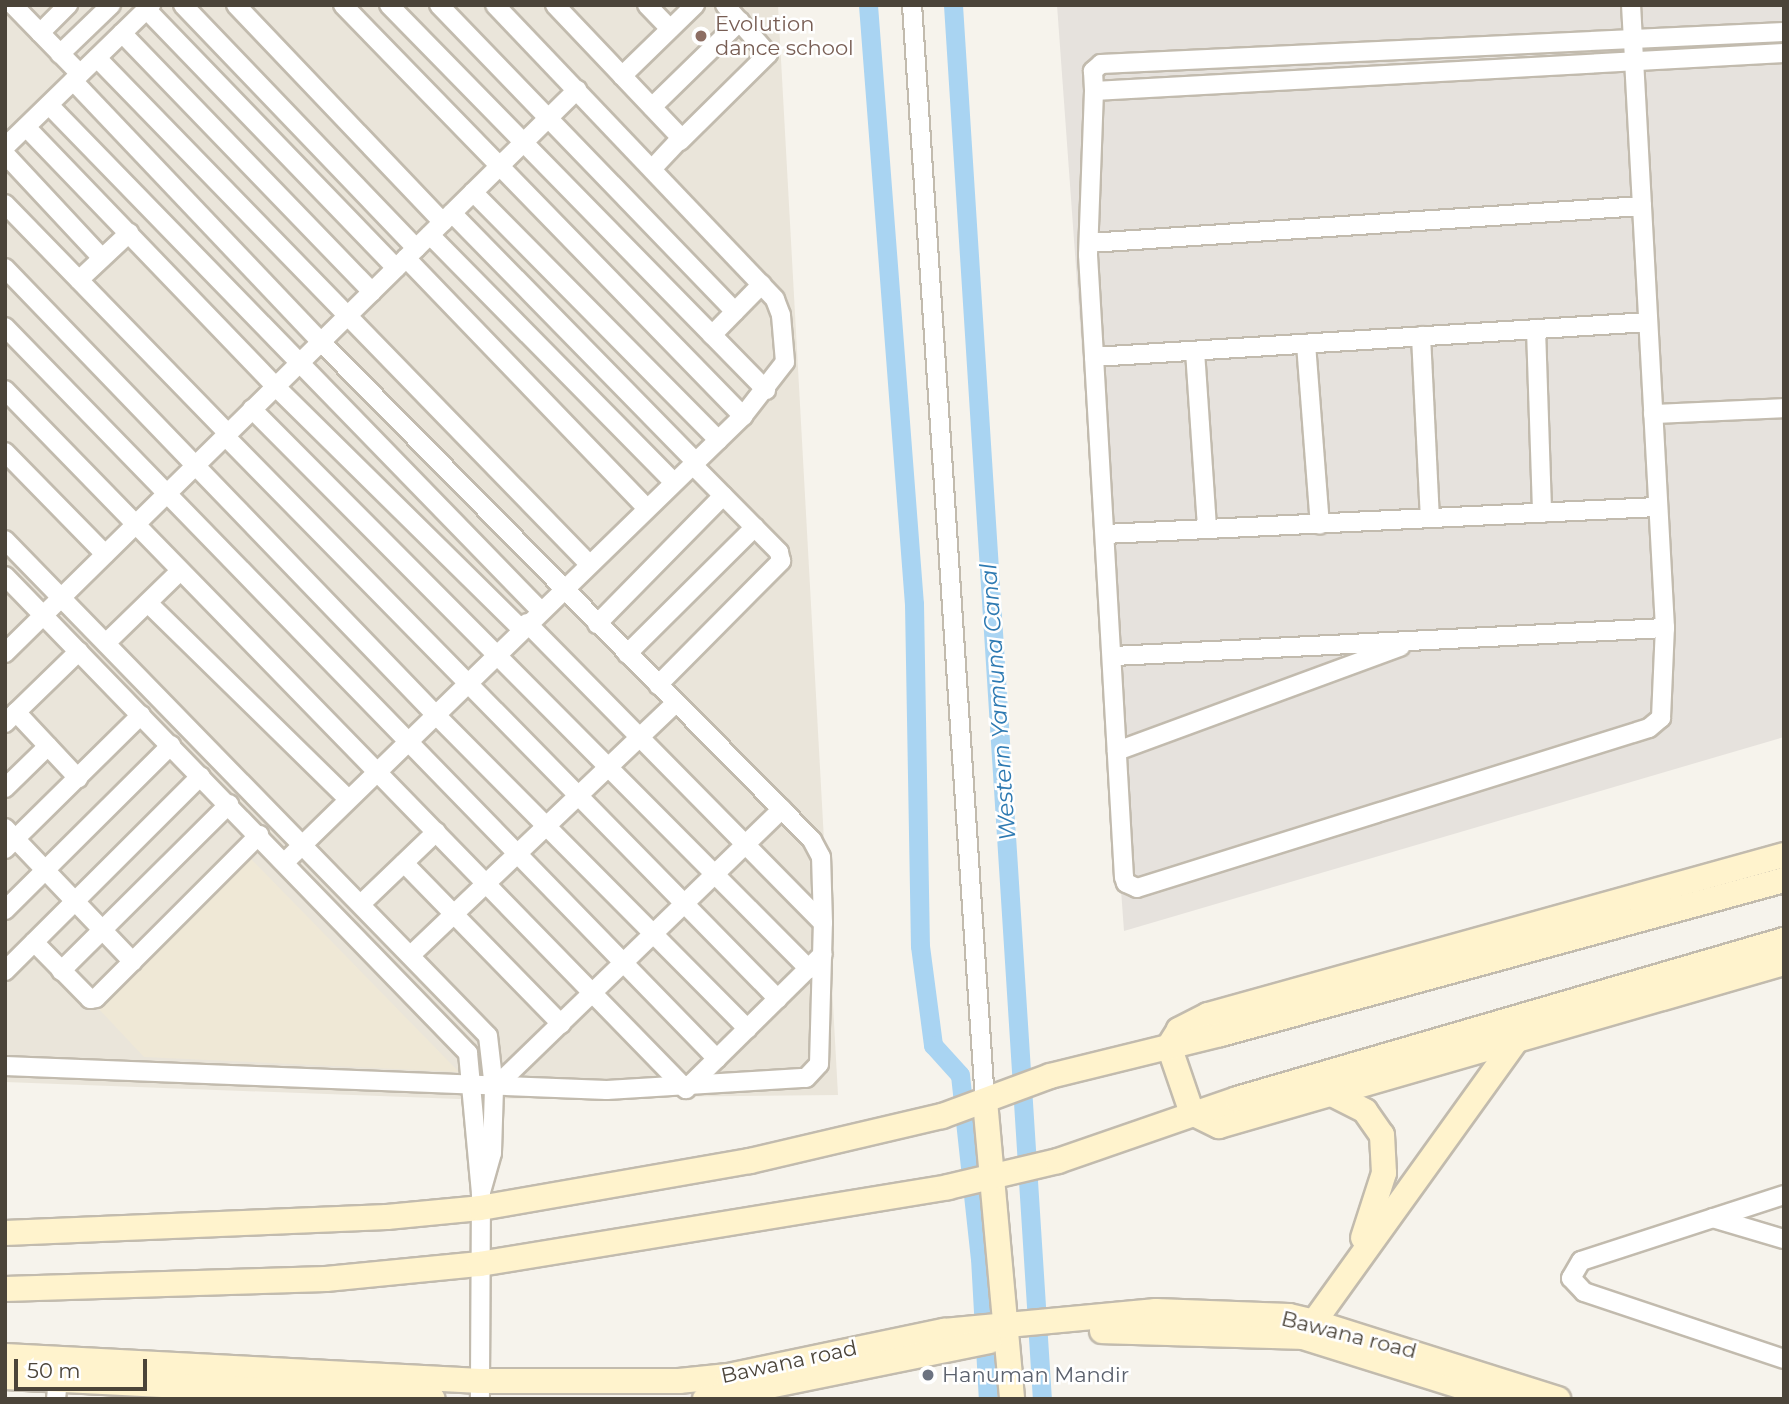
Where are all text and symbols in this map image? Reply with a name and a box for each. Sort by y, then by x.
place label: Evolution dance school [715,11,854,61]
marker: Evolution dance school [693,28,709,44]
water label: Western Yamuna Canal [975,563,1021,841]
street label: Bawana road [1279,1306,1419,1364]
street label: Bawana road [719,1335,859,1389]
scale bar [18,1344,150,1388]
text: 50 m [27,1358,81,1383]
place label: Hanuman Mandir [942,1362,1129,1388]
marker: Hanuman Mandir [920,1367,936,1383]

